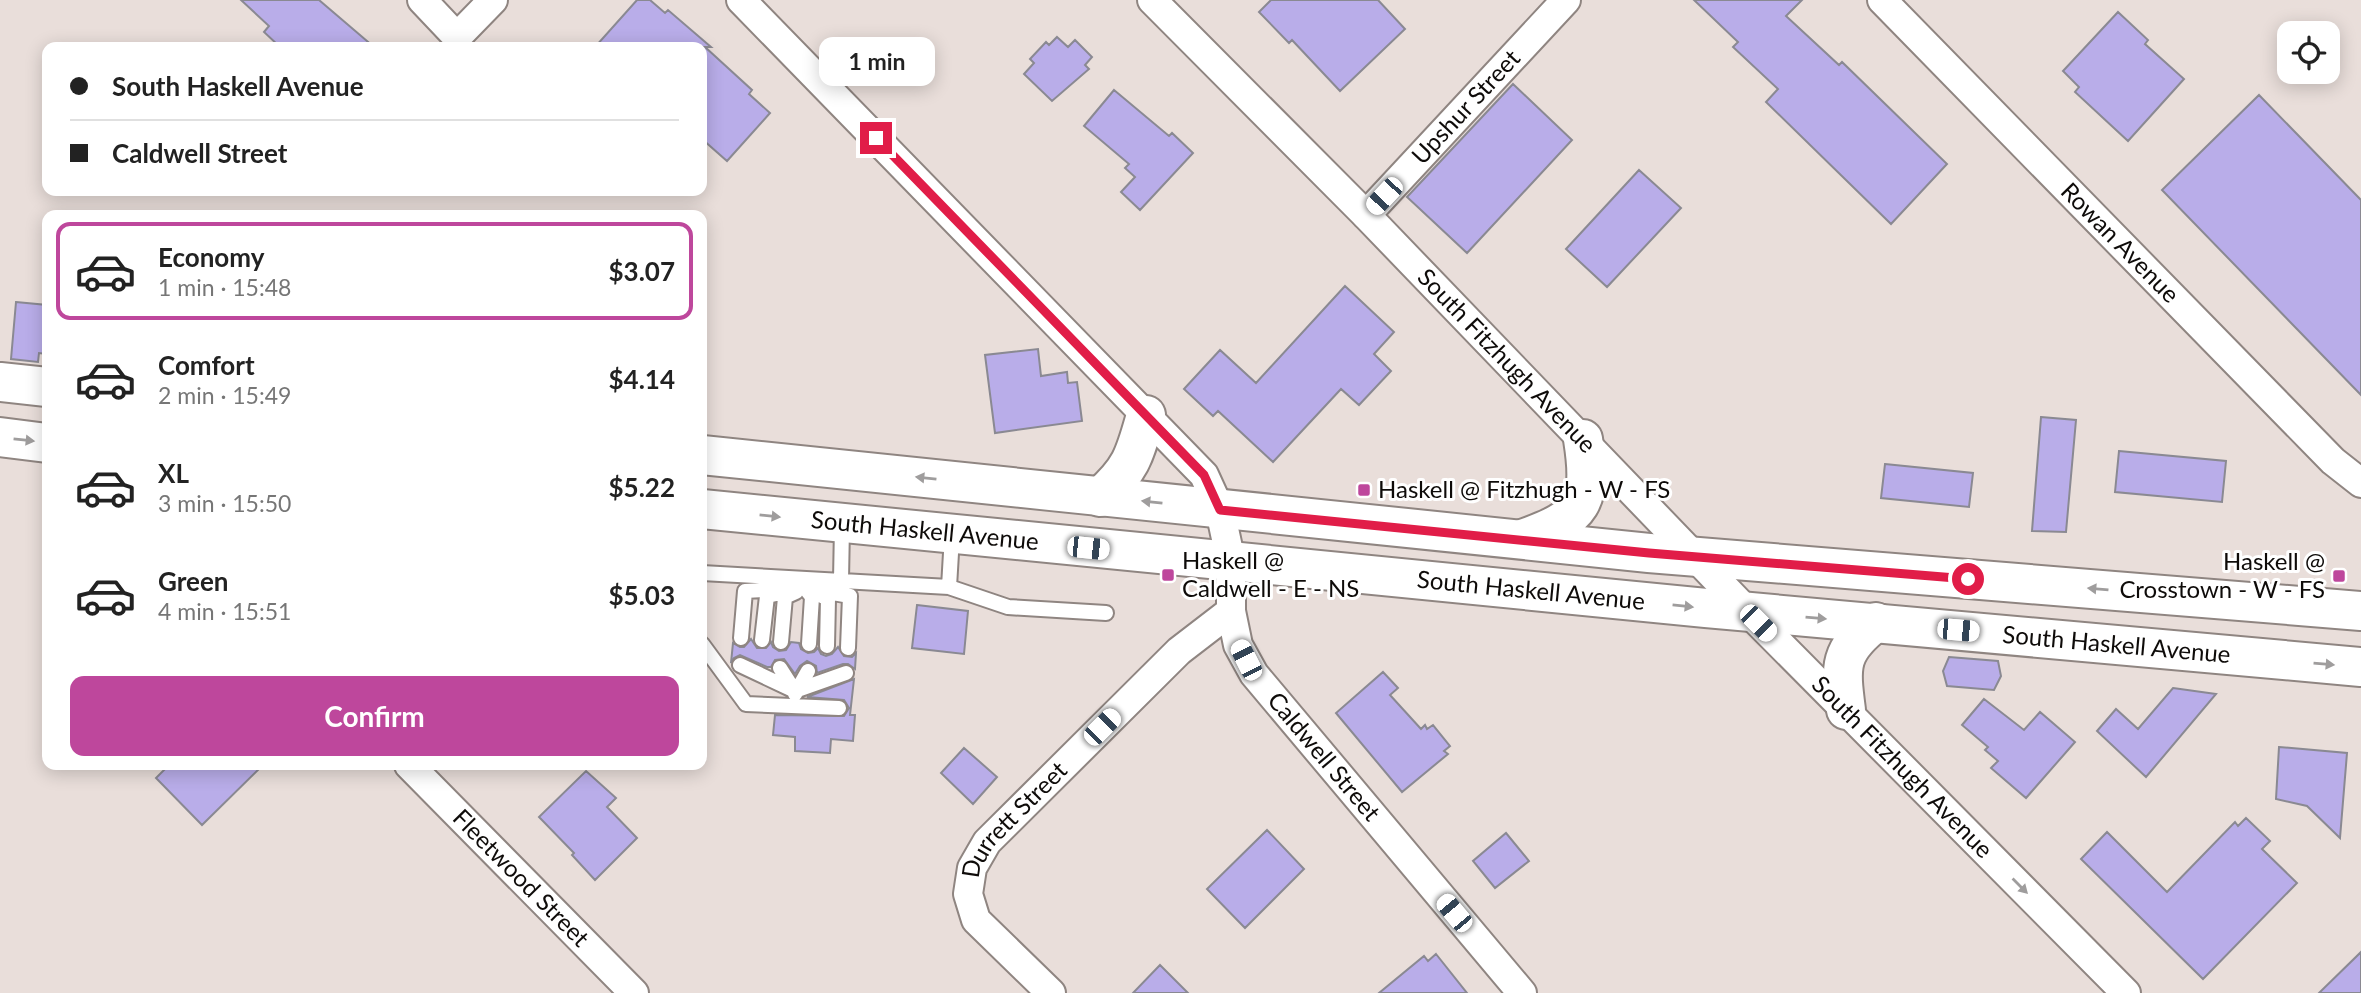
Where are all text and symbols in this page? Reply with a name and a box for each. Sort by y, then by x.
map controls [2277,21,2340,84]
button: locate [2277,21,2340,84]
callout: 1 min [818,37,934,86]
street label: Upshur Street [1405,43,1525,170]
text: 1 min [848,47,906,75]
text: South Haskell Avenue [112,70,364,102]
route end [860,122,892,154]
text: Caldwell Street [112,137,287,169]
car [1362,173,1407,219]
street label: Rowan Avenue [2056,176,2186,308]
icon: car [74,240,137,303]
text: Economy [158,241,264,273]
text: $3.07 [609,255,675,287]
street label: South Fitzhugh Avenue [1412,262,1603,458]
text: 1 min · 15:48 [158,273,291,301]
icon: car [74,348,137,411]
text: Comfort [158,349,255,381]
text: $4.14 [609,363,675,395]
text: 2 min · 15:49 [158,381,291,409]
one-way arrow [13,435,35,446]
icon: car [74,456,137,519]
text: XL [158,457,189,489]
text: $5.22 [609,471,675,503]
one-way arrow [915,473,937,484]
place label: Haskell @ Fitzhugh - W - FS [1378,474,1670,503]
marker: Haskell @ Fitzhugh - W - FS [1356,482,1372,498]
text: 3 min · 15:50 [158,489,291,517]
one-way arrow [1141,497,1163,508]
street label: South Haskell Avenue [810,504,1040,555]
one-way arrow [759,511,781,522]
car [1067,535,1110,561]
place label: Haskell @ Caldwell - E - NS [1182,545,1359,602]
place label: Haskell @ Crosstown - W - FS [2119,546,2325,603]
route start [1952,563,1984,595]
icon: car [74,564,137,627]
street label: South Haskell Avenue [1416,564,1646,615]
text: Green [158,565,228,597]
marker: Haskell @ Caldwell - E - NS [1160,567,1176,583]
marker: Haskell @ Crosstown - W - FS [2331,568,2347,584]
text: $5.03 [609,579,675,611]
one-way arrow [2086,583,2108,594]
text: 4 min · 15:51 [158,597,291,625]
one-way arrow [1672,601,1694,612]
car [1736,601,1781,645]
one-way arrow [1805,613,1827,624]
car [1937,618,1980,642]
street label: South Haskell Avenue [2001,619,2232,668]
car [1228,637,1265,683]
one-way arrow [2313,659,2335,670]
street label: South Fitzhugh Avenue [1807,669,1999,863]
button: Confirm [70,676,679,756]
street label: Caldwell Street [1262,686,1387,826]
car [1080,705,1125,749]
street label: Durrett Street [955,755,1072,879]
street label: Fleetwood Street [448,802,596,952]
one-way arrow [2012,878,2029,895]
car [1433,890,1476,936]

